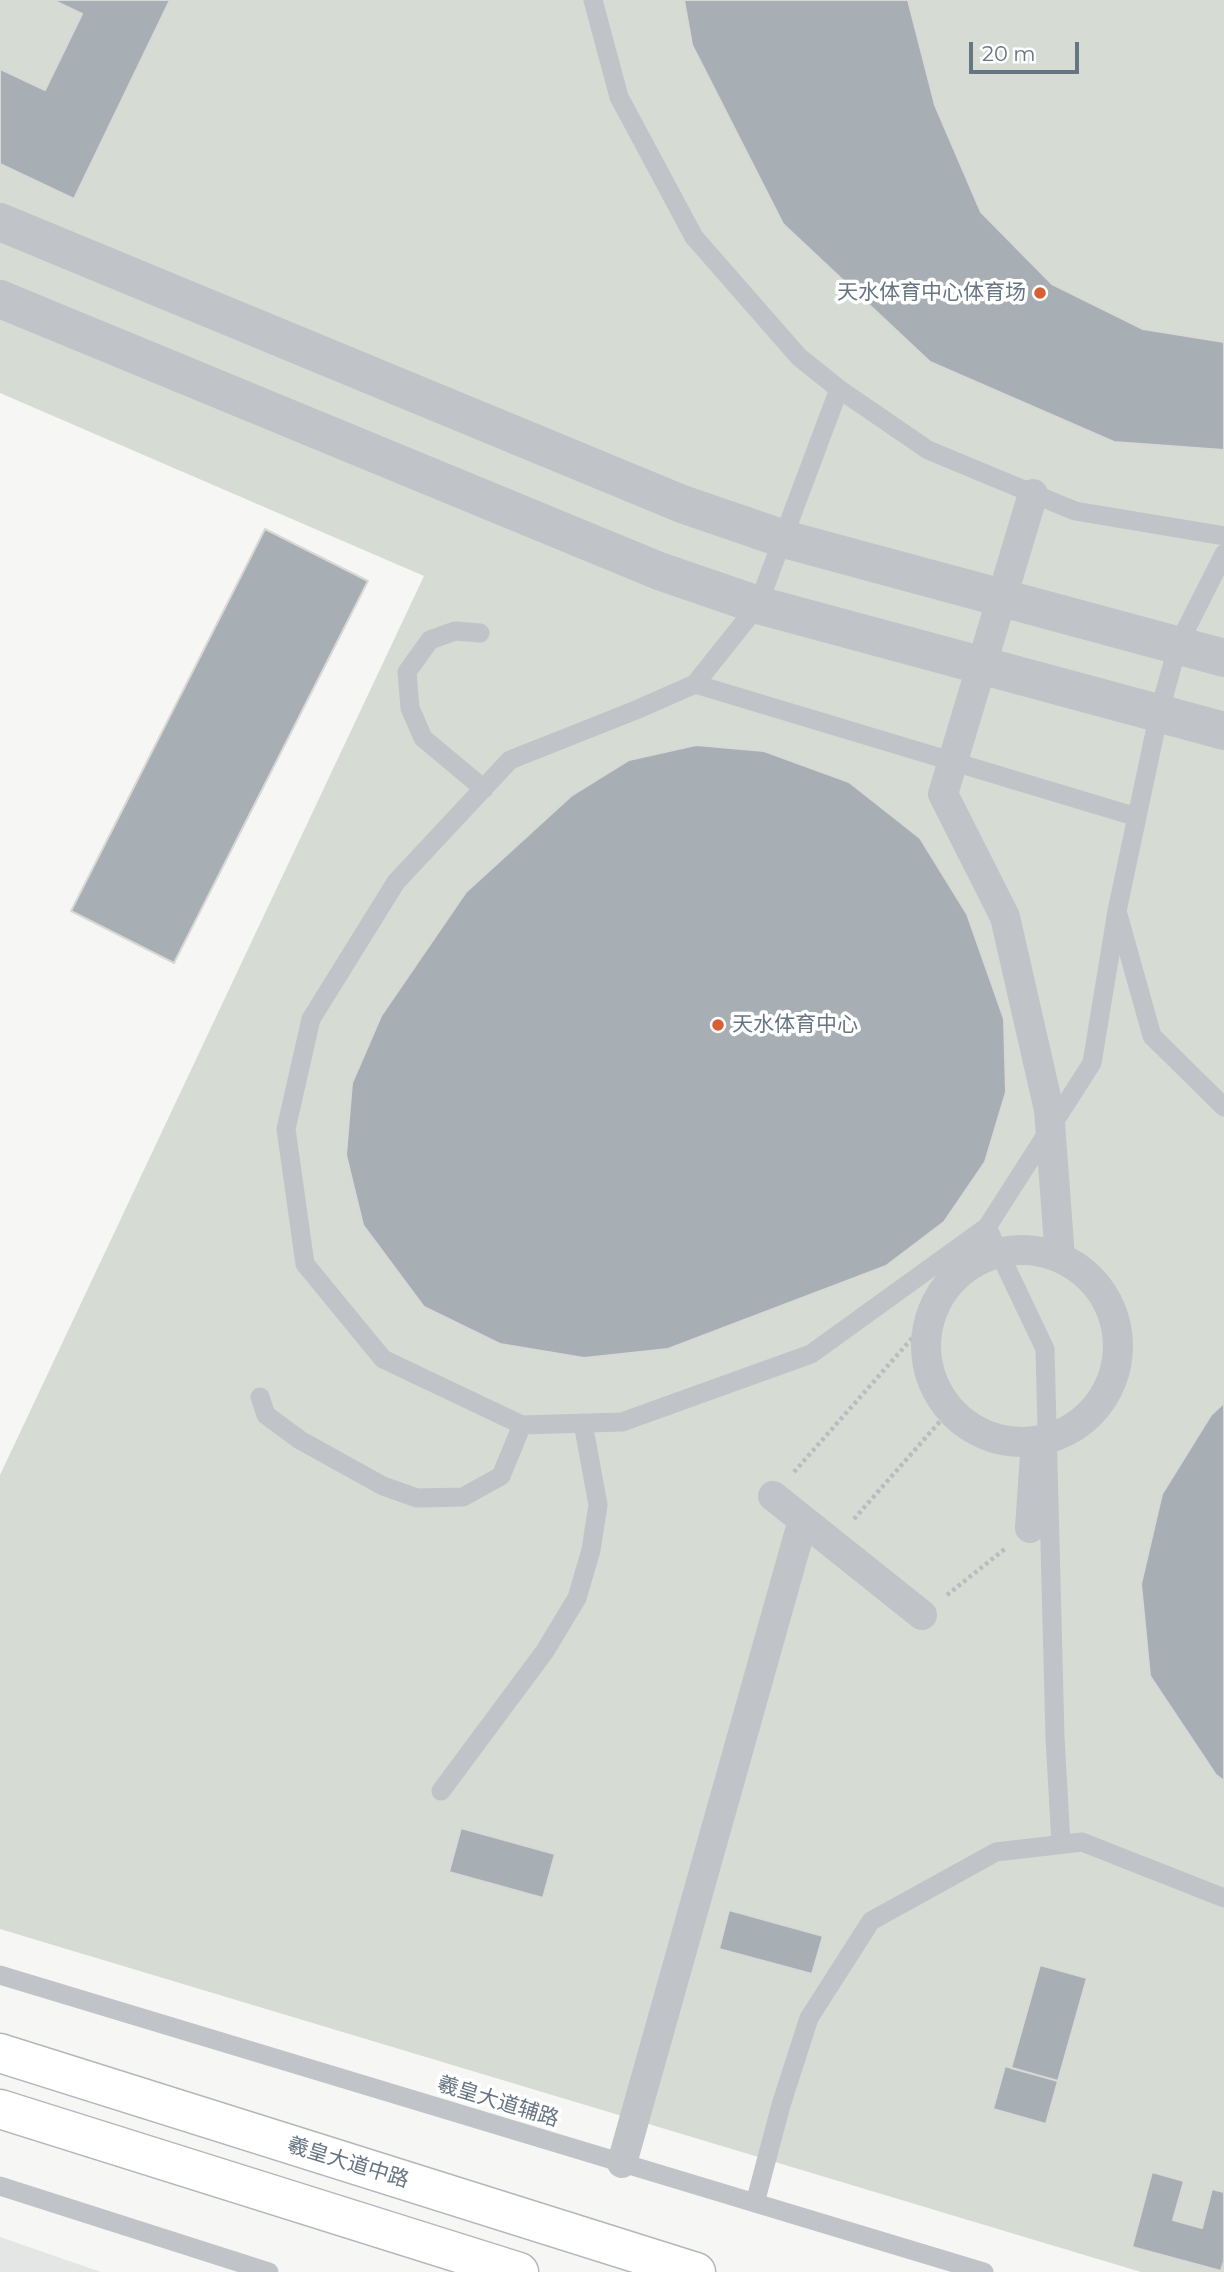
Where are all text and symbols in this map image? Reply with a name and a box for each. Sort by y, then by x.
scale bar [972,28,1082,72]
text: 20 m [982,41,1036,66]
place label: 天水体育中心体育场 [837,280,1026,306]
marker: 天水体育中心体育场 [1032,285,1048,301]
place label: 天水体育中心 [732,1012,858,1038]
marker: 天水体育中心 [710,1017,726,1033]
street label: 羲皇大道辅路 [434,2072,562,2132]
street label: 羲皇大道中路 [284,2133,412,2193]

